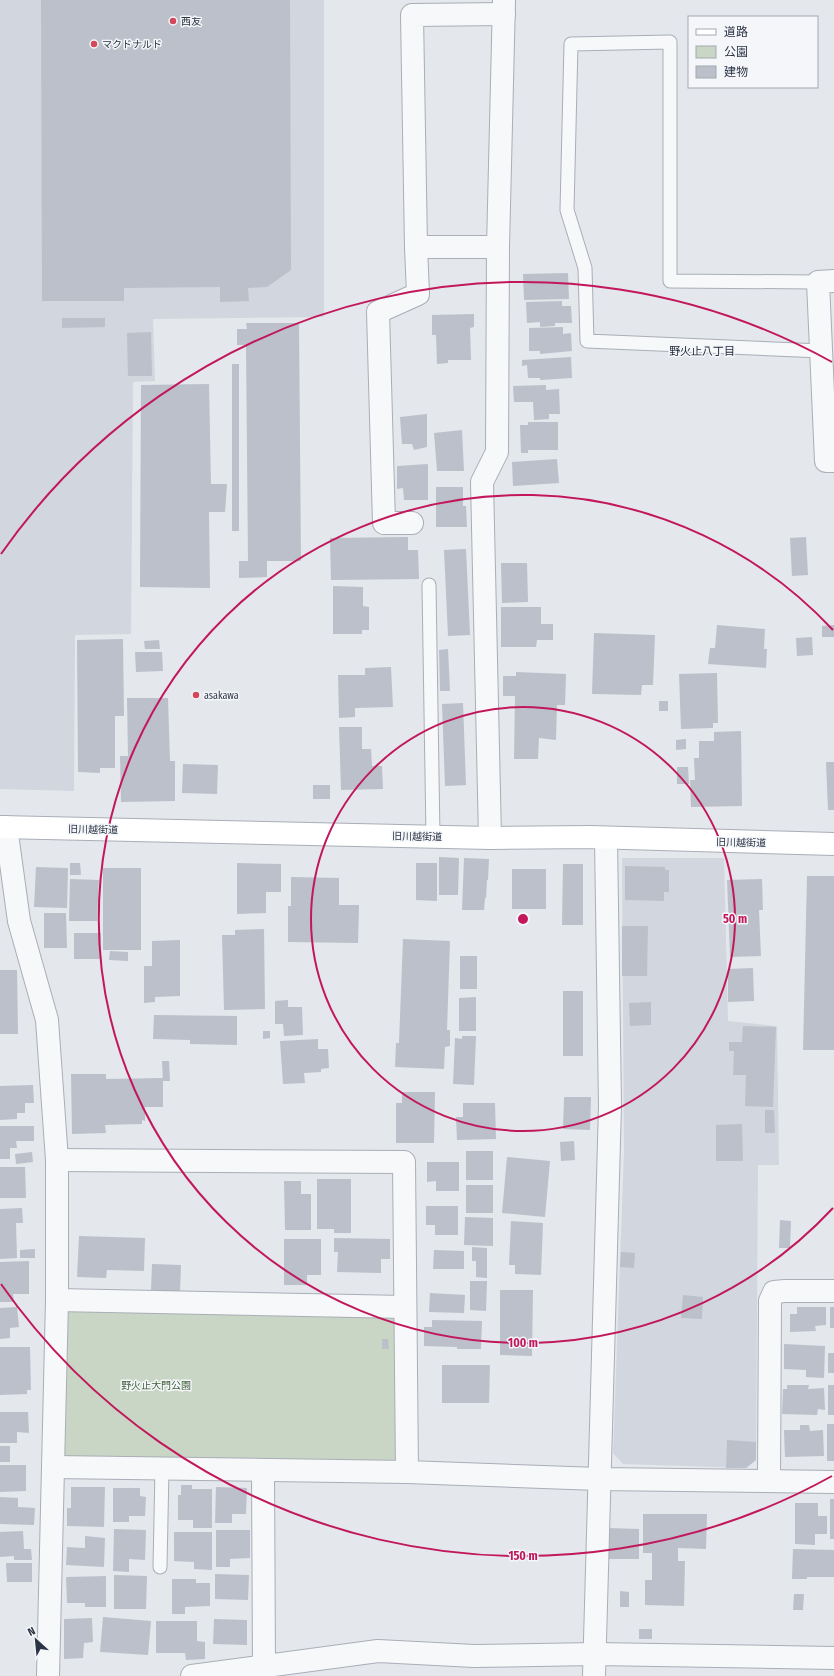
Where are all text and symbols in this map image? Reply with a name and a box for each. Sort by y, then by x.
marker: 西友 [168,16,178,26]
place label: 西友 [181,16,201,28]
legend [688,16,818,88]
text: 道路 [724,25,748,39]
marker: マクドナルド [89,39,99,49]
place label: マクドナルド [102,39,162,51]
text: 公園 [724,45,748,59]
text: 建物 [724,65,748,79]
district label: 野火止八丁目 [669,345,735,358]
marker: asakawa [191,690,201,700]
place label: asakawa [204,690,239,702]
street label: 旧川越街道 [68,824,118,836]
street label: 旧川越街道 [392,831,442,843]
street label: 旧川越街道 [716,837,766,849]
centre of rings [516,912,530,926]
text: 50 m [723,912,747,926]
text: 100 m [508,1336,538,1350]
park label: 野火止大門公園 [121,1380,191,1392]
text: 150 m [508,1549,538,1563]
north arrow [16,1620,56,1660]
text: N [26,1624,38,1639]

